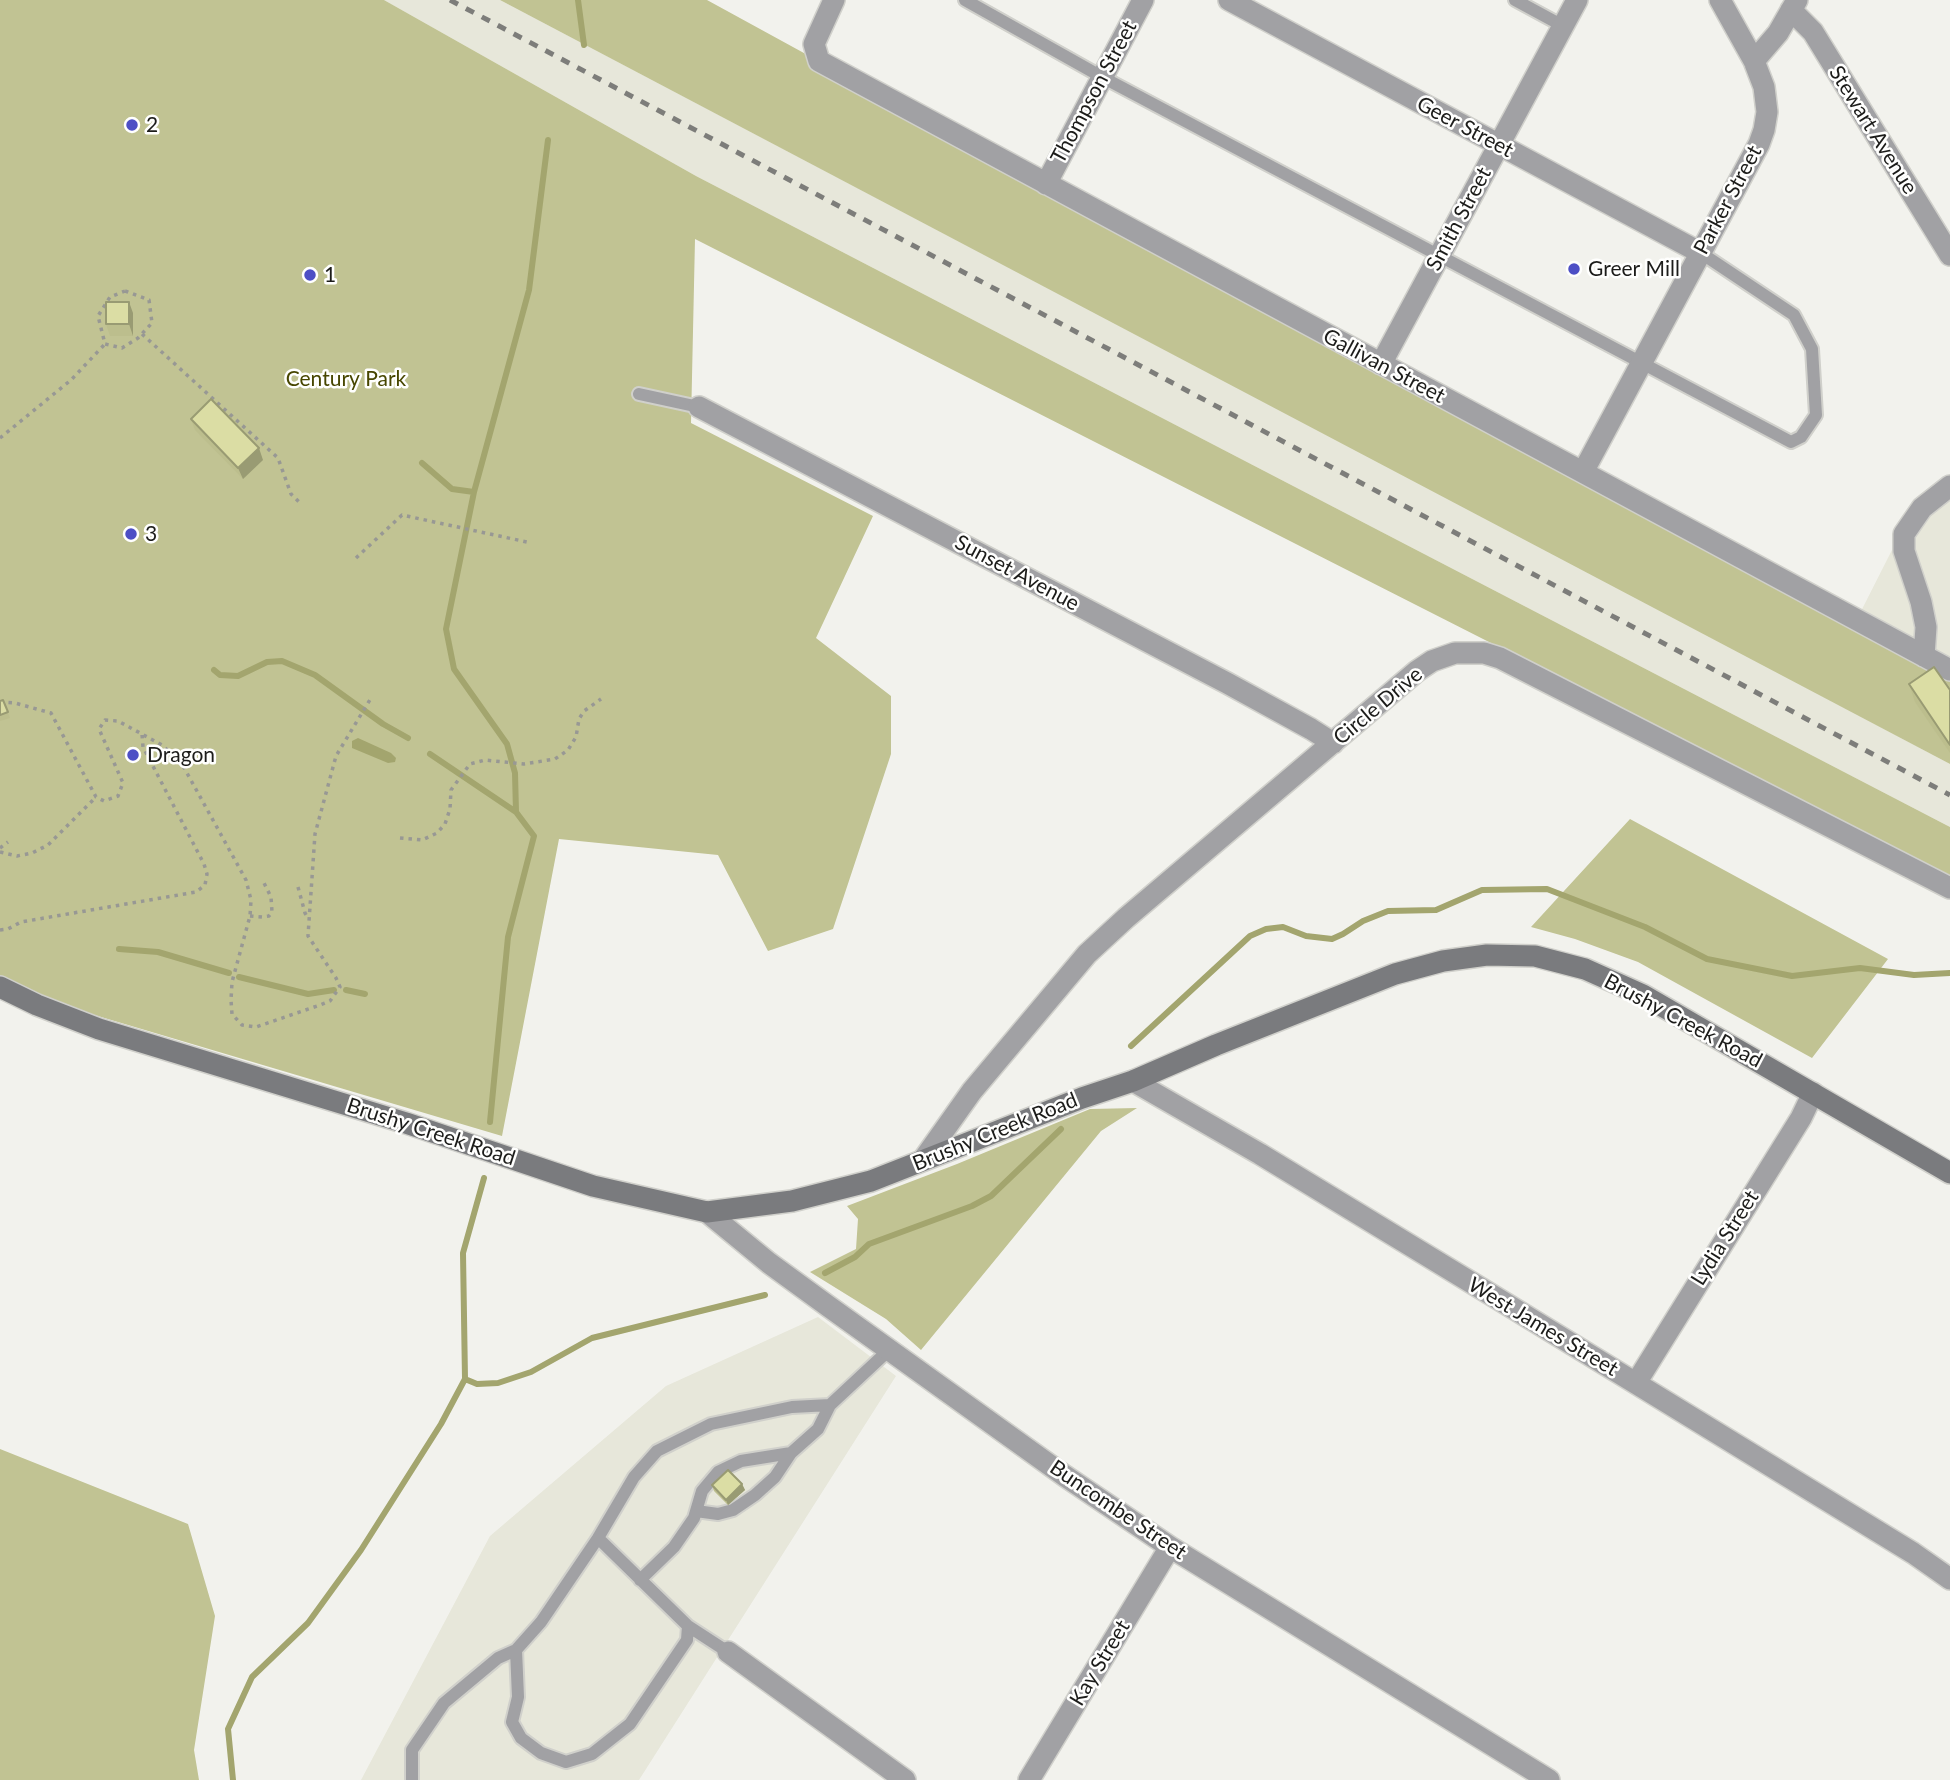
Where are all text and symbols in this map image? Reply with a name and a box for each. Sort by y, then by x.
street label: Thompson Street [1046,16,1142,168]
street label: Stewart Avenue [1824,61,1922,199]
street label: Geer Street [1412,91,1518,163]
place label: 2 [146,112,158,138]
marker: 2 [124,117,140,133]
street label: Parker Street [1689,141,1767,259]
street label: Smith Street [1421,163,1497,275]
place label: Greer Mill [1588,256,1680,282]
marker: Greer Mill [1566,261,1582,277]
place label: 1 [324,262,336,288]
marker: 1 [302,267,318,283]
street label: Gallivan Street [1319,323,1449,409]
park label: Century Park [286,366,406,392]
place label: 3 [145,521,157,547]
marker: 3 [123,526,139,542]
street label: Sunset Avenue [951,530,1083,616]
street label: Circle Drive [1329,662,1427,750]
place label: Dragon [147,742,215,768]
marker: Dragon [125,747,141,763]
street label: Brushy Creek Road [1600,969,1766,1073]
street label: Brushy Creek Road [909,1087,1081,1177]
street label: Brushy Creek Road [344,1093,518,1171]
street label: Lydia Street [1686,1186,1764,1290]
street label: West James Street [1463,1272,1623,1382]
street label: Buncombe Street [1045,1455,1191,1565]
street label: Kay Street [1065,1616,1135,1710]

